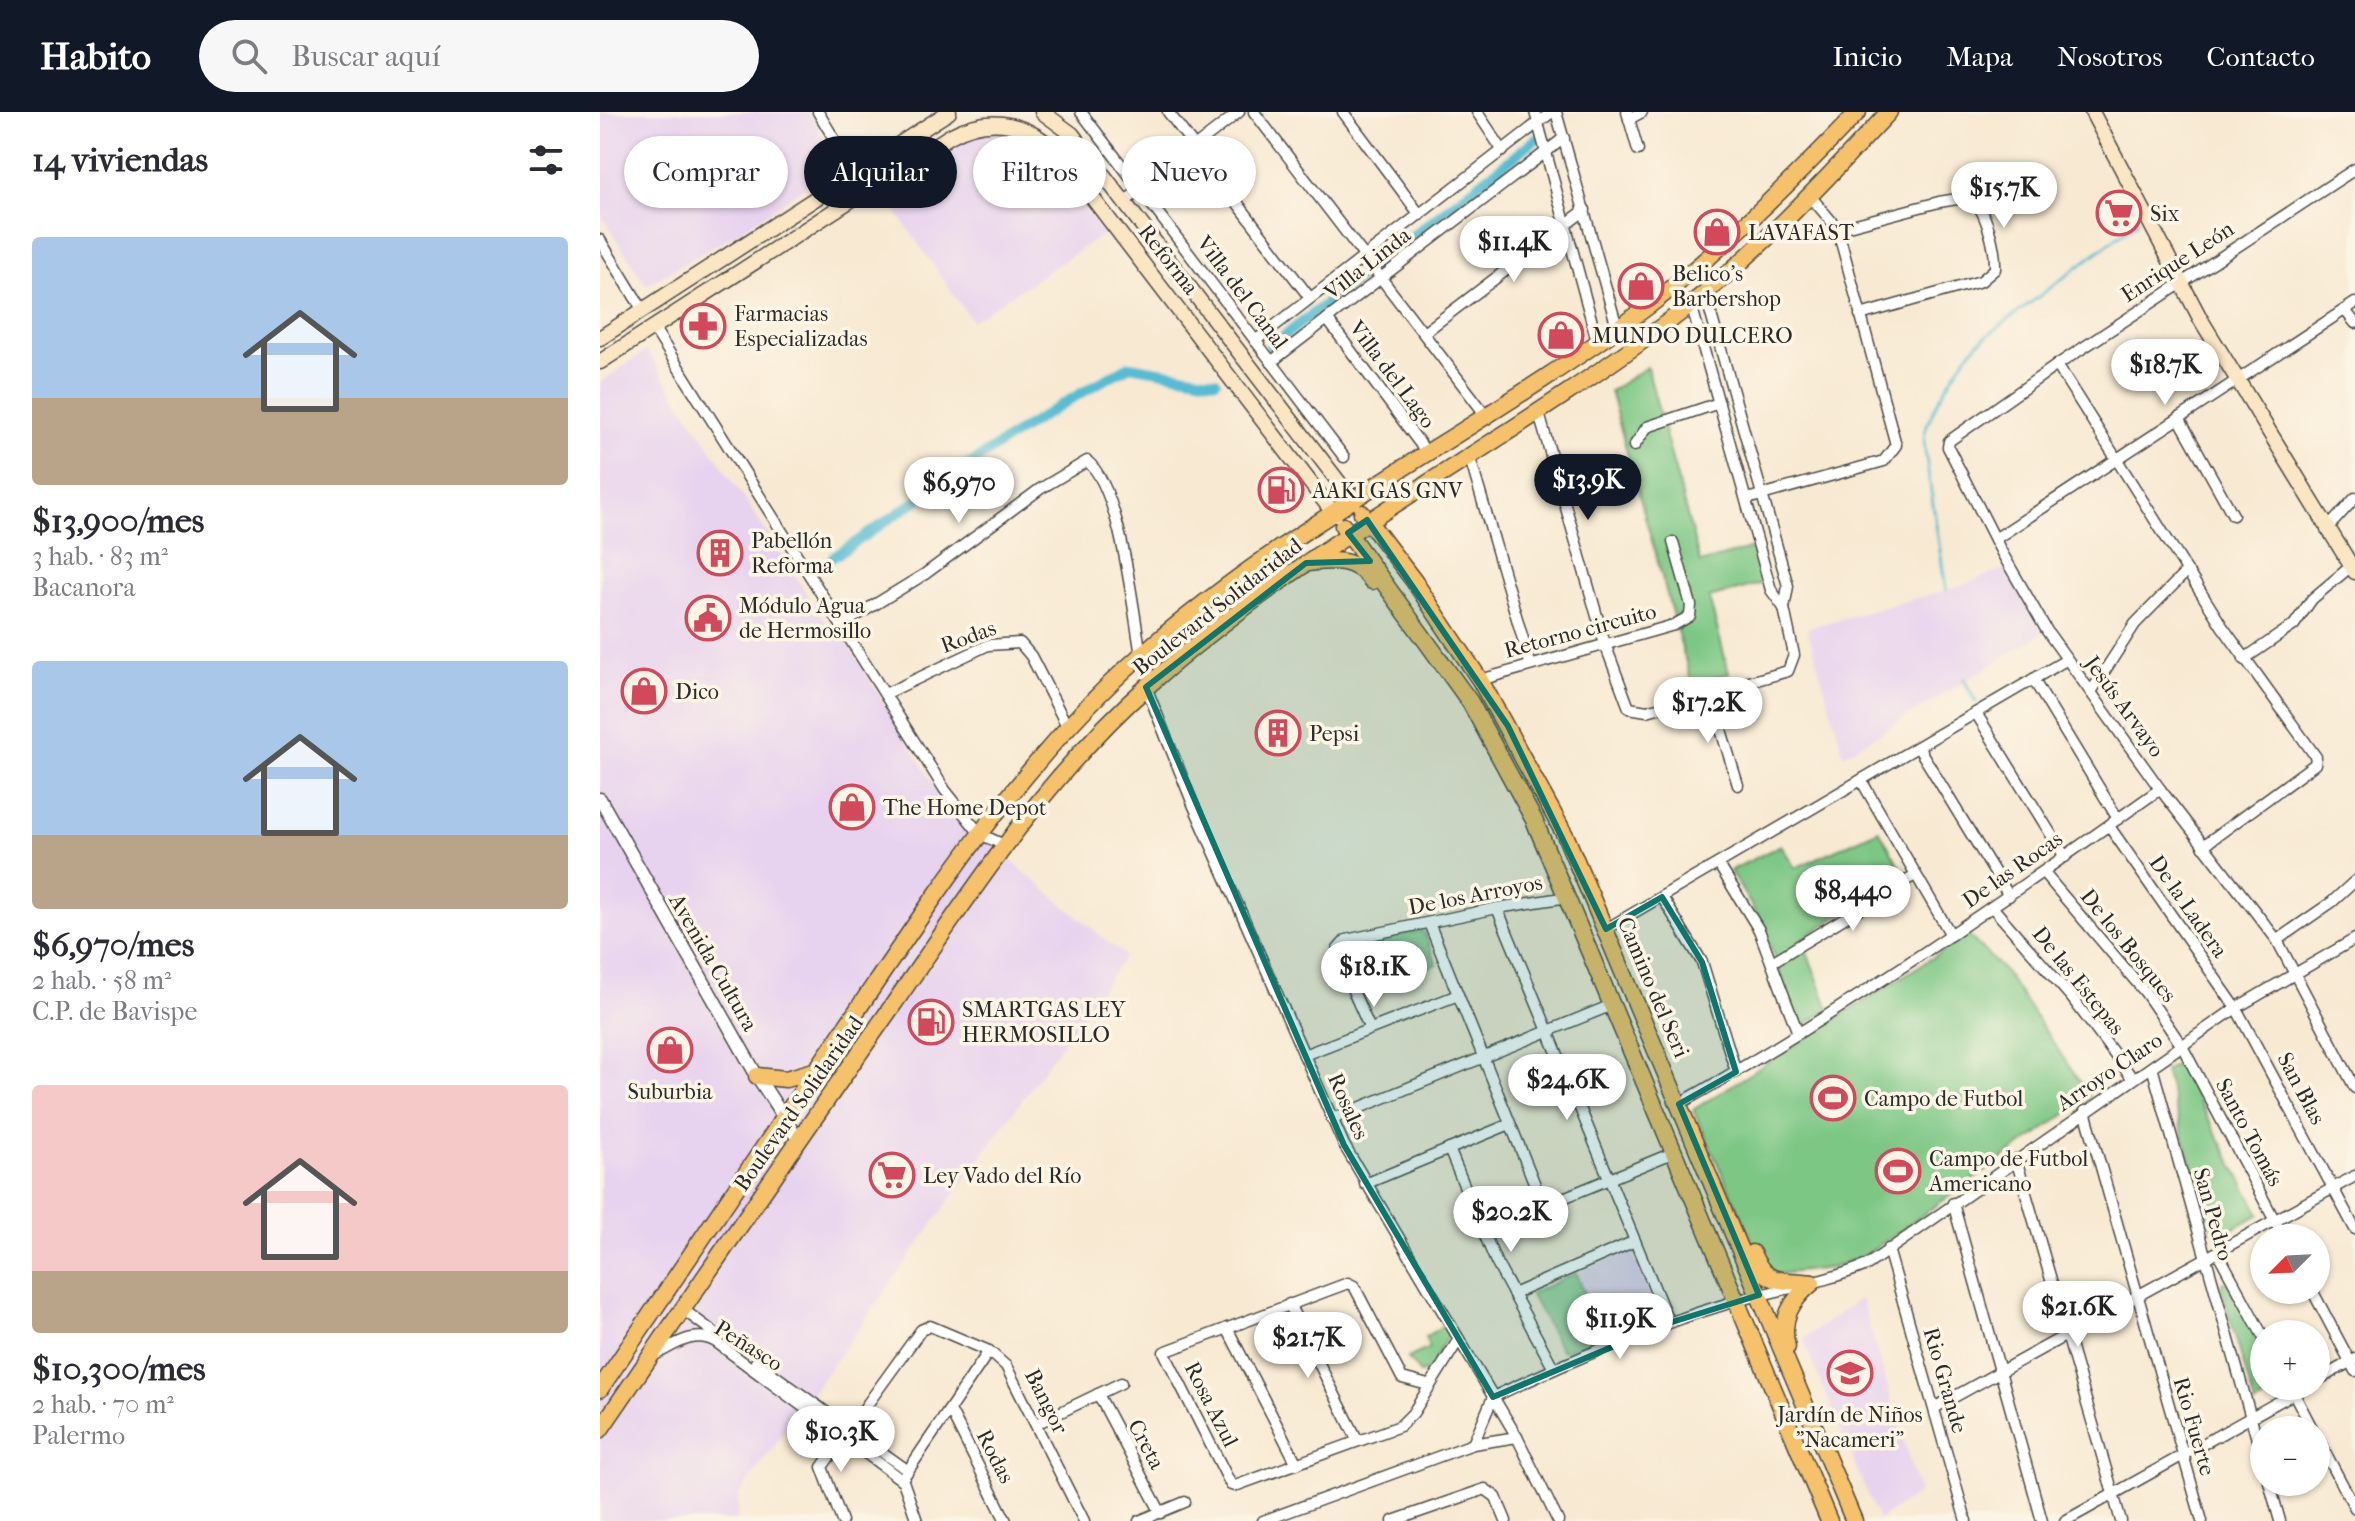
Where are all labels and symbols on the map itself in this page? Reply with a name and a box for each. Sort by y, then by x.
pin: $15.7K [1939,162,2069,230]
supermarket icon: Six [2095,189,2143,237]
place label: Six [2150,201,2180,227]
shop icon: LAVAFAST [1693,208,1741,256]
pin: $11.4K [1449,216,1579,284]
street label: Enrique León [2116,216,2239,308]
street label: Reforma [1133,219,1204,301]
place label: LAVAFAST [1748,220,1855,246]
street label: Villa Linda [1318,222,1417,306]
street label: Villa del Canal [1190,230,1293,355]
place label: Belico's Barbershop [1672,261,1781,312]
shop icon: Belico's Barbershop [1617,262,1665,310]
place label: Farmacias Especializadas [734,301,868,352]
pharmacy icon: Farmacias Especializadas [679,302,727,350]
shop icon: MUNDO DULCERO [1537,311,1585,359]
street label: Villa del Lago [1343,315,1441,433]
place label: MUNDO DULCERO [1592,323,1793,349]
pin: $18.7K [2100,339,2230,407]
pin: $13.9K [1523,454,1653,522]
pin: $6,970 [894,457,1024,525]
fuel station icon: AAKI GAS GNV [1257,466,1305,514]
place label: AAKI GAS GNV [1311,478,1463,504]
place label: Pabellón Reforma [751,528,834,579]
building icon: Pabellón Reforma [696,529,744,577]
street label: Boulevard Solidaridad [1128,532,1308,681]
place label: Módulo Agua de Hermosillo [739,593,871,644]
public building icon: Módulo Agua de Hermosillo [684,594,732,642]
street label: Retorno circuito [1501,598,1659,664]
street label: Rodas [937,615,1000,659]
street label: Jesús Arvayo [2078,649,2170,762]
shop icon: Dico [620,667,668,715]
pin: $17.2K [1643,677,1773,745]
place label: Dico [675,679,719,705]
building icon: Pepsi [1254,709,1302,757]
place label: Pepsi [1309,721,1360,747]
shop icon: The Home Depot [828,783,876,831]
place label: The Home Depot [883,795,1047,821]
street label: De las Rocas [1957,826,2068,914]
street label: De la Ladera [2143,850,2234,964]
pin: $8,440 [1788,865,1918,933]
street label: De los Arroyos [1406,869,1545,921]
street label: De los Bosques [2074,884,2182,1008]
street label: Avenida Cultura [663,888,763,1037]
street label: Camino del Seri [1612,913,1695,1062]
street label: De las Estepas [2027,921,2130,1040]
pin: $18.1K [1309,941,1439,1009]
place label: SMARTGAS LEY HERMOSILLO [962,997,1126,1048]
fuel station icon: SMARTGAS LEY HERMOSILLO [907,998,955,1046]
street label: Boulevard Solidaridad [729,1010,870,1196]
shop icon: Suburbia [646,1026,694,1074]
street label: Arroyo Claro [2051,1027,2167,1117]
street label: San Blas [2271,1048,2331,1129]
pin: $24.6K [1502,1054,1632,1122]
street label: Rosales [1322,1069,1374,1144]
sports icon: Campo de Futbol [1809,1074,1857,1122]
street label: Santo Tomás [2210,1074,2288,1191]
place label: Suburbia [628,1079,713,1105]
place label: Campo de Futbol [1864,1086,2023,1112]
place label: Campo de Futbol Americano [1928,1146,2088,1197]
sports icon: Campo de Futbol Americano [1874,1147,1922,1195]
supermarket icon: Ley Vado del Río [868,1151,916,1199]
place label: Ley Vado del Río [923,1163,1081,1189]
street label: San Pedro [2187,1165,2239,1264]
pin: $20.2K [1446,1186,1576,1254]
north arrow [2250,1224,2330,1304]
pin: $21.6K [2013,1281,2143,1349]
pin: $11.9K [1555,1293,1685,1361]
pin: $21.7K [1243,1312,1373,1380]
street label: Peñasco [710,1315,787,1377]
street label: Rio Grande [1918,1324,1973,1436]
school or university icon: Jardín de Niños "Nacameri" [1826,1349,1874,1397]
street label: Rosa Azul [1179,1357,1244,1452]
street label: Bangor [1019,1365,1074,1439]
street label: Rio Fuerte [2168,1374,2221,1479]
place label: Jardín de Niños "Nacameri" [1775,1402,1923,1453]
pin: $10.3K [776,1406,906,1474]
street label: Creta [1122,1415,1170,1475]
street label: Rodas [971,1425,1020,1488]

